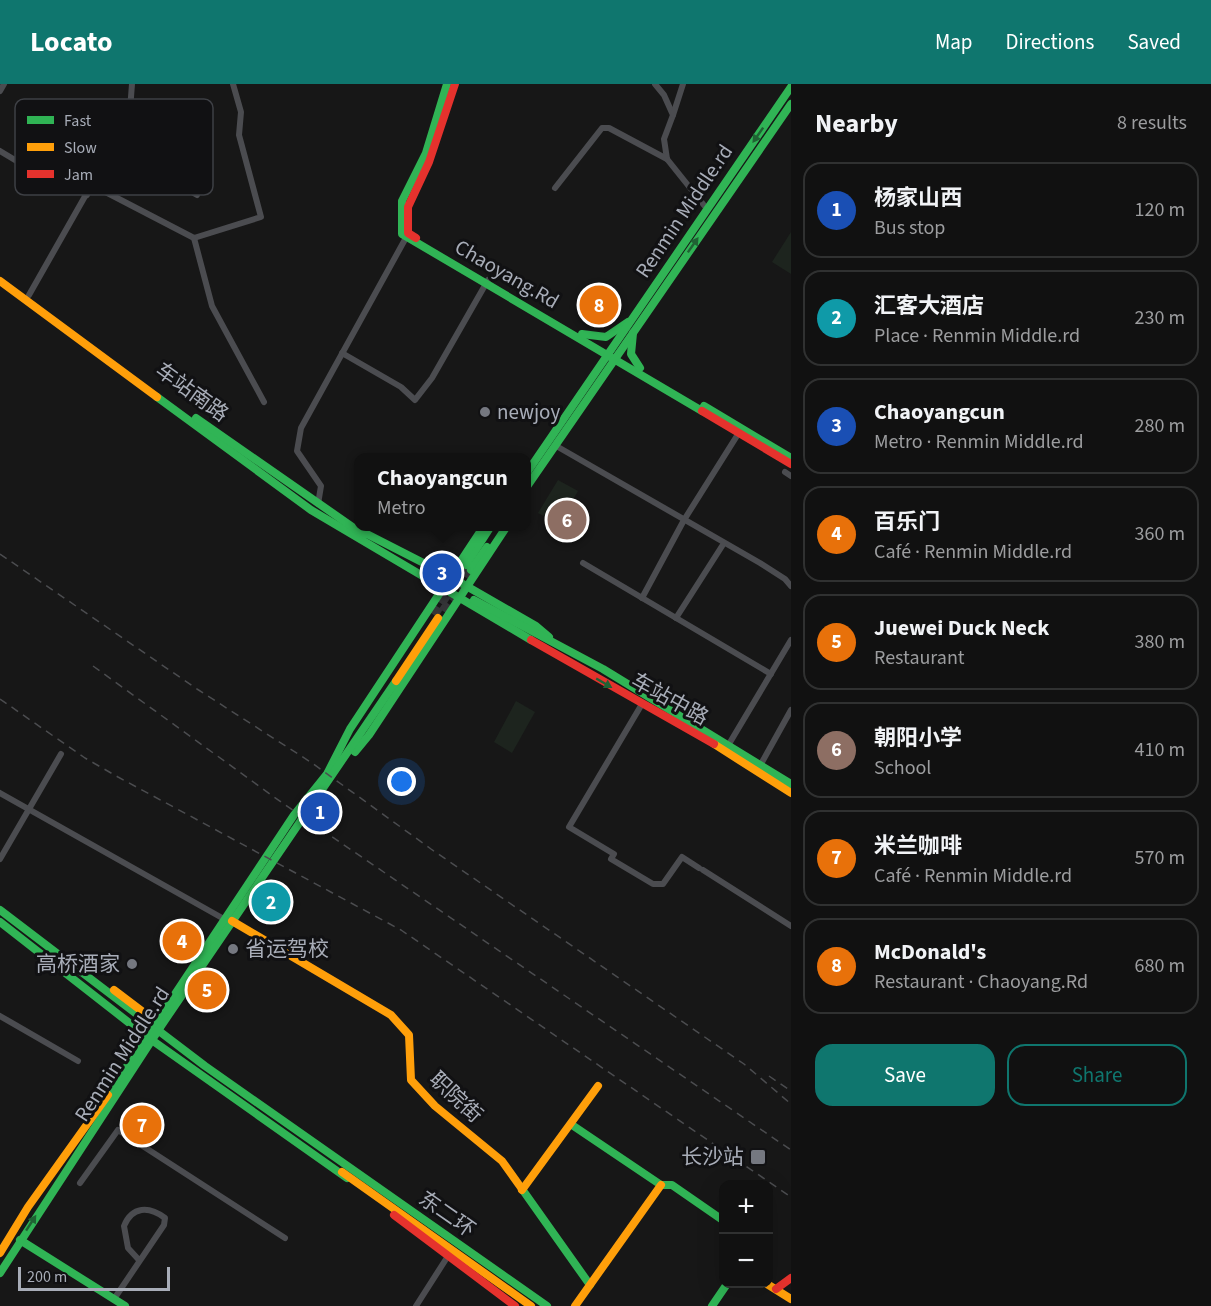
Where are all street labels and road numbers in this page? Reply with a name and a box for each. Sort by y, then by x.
street label: Renmin Middle.rd [628,138,740,284]
street label: Chaoyang.Rd [449,232,565,316]
street label: 车站南路 [149,355,235,429]
street label: 车站中路 [626,666,714,732]
street label: Renmin Middle.rd [67,981,177,1127]
street label: 职院街 [423,1065,489,1129]
street label: 东二环 [413,1184,481,1244]

